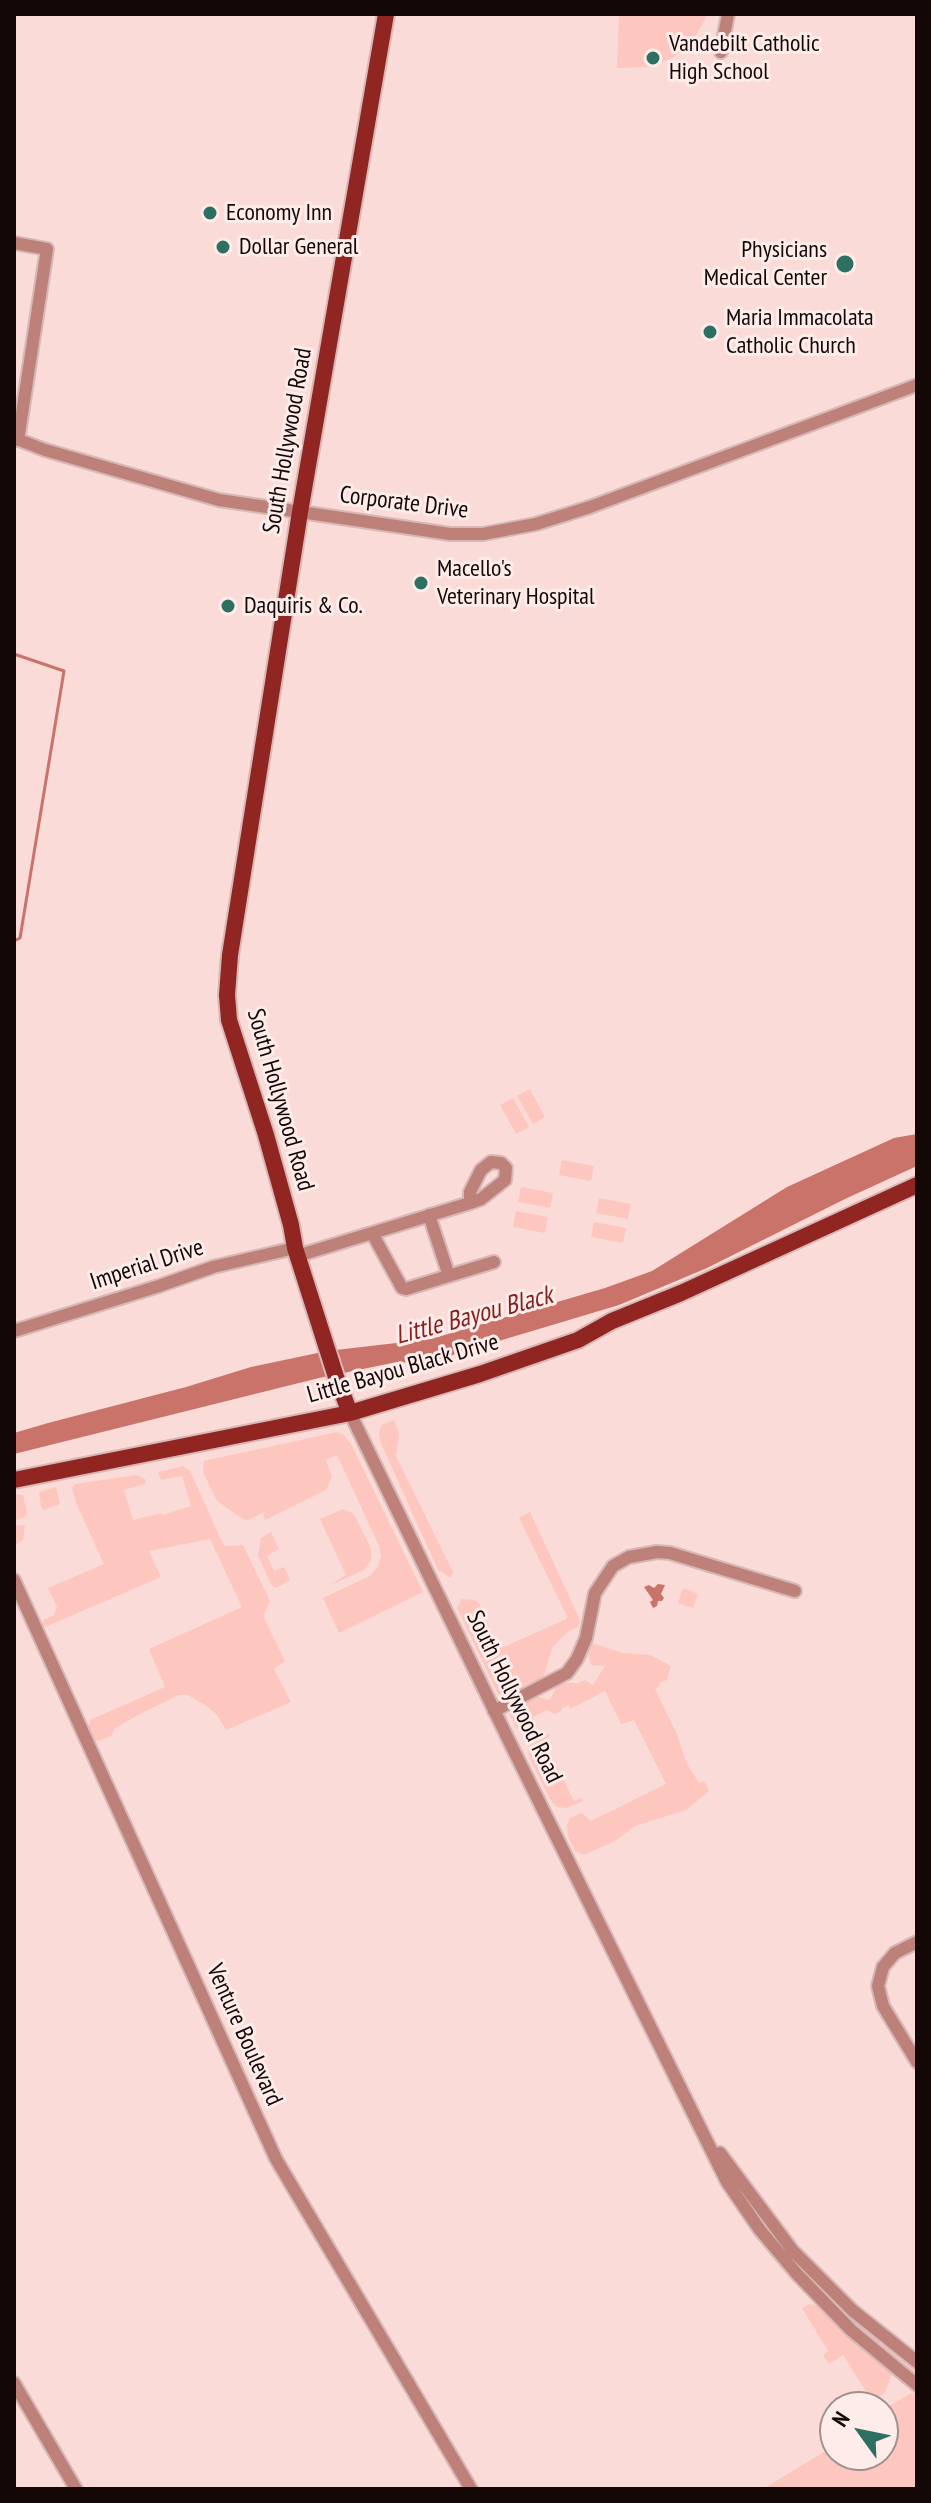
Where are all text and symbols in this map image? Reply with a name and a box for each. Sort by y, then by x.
place label: Vandebilt Catholic High School [669,30,820,86]
marker: Vandebilt Catholic High School [644,49,662,67]
place label: Economy Inn [226,199,332,227]
marker: Economy Inn [201,204,219,222]
place label: Dollar General [239,233,358,261]
place label: Physicians Medical Center [704,236,827,292]
marker: Dollar General [214,238,232,256]
marker: Physicians Medical Center [834,253,856,275]
place label: Maria Immacolata Catholic Church [726,304,874,360]
marker: Maria Immacolata Catholic Church [701,323,719,341]
street label: South Hollywood Road [257,346,319,536]
street label: Corporate Drive [338,481,470,525]
place label: Macello's Veterinary Hospital [437,555,595,611]
marker: Macello's Veterinary Hospital [412,574,430,592]
place label: Daquiris & Co. [244,592,363,620]
marker: Daquiris & Co. [219,597,237,615]
street label: South Hollywood Road [240,1006,320,1194]
street label: Imperial Drive [87,1233,207,1297]
water label: Little Bayou Black [392,1280,556,1352]
street label: Little Bayou Black Drive [304,1328,502,1410]
street label: South Hollywood Road [460,1606,568,1788]
street label: Venture Boulevard [200,1960,288,2110]
north arrow [819,2391,899,2471]
text: N [826,2406,856,2432]

